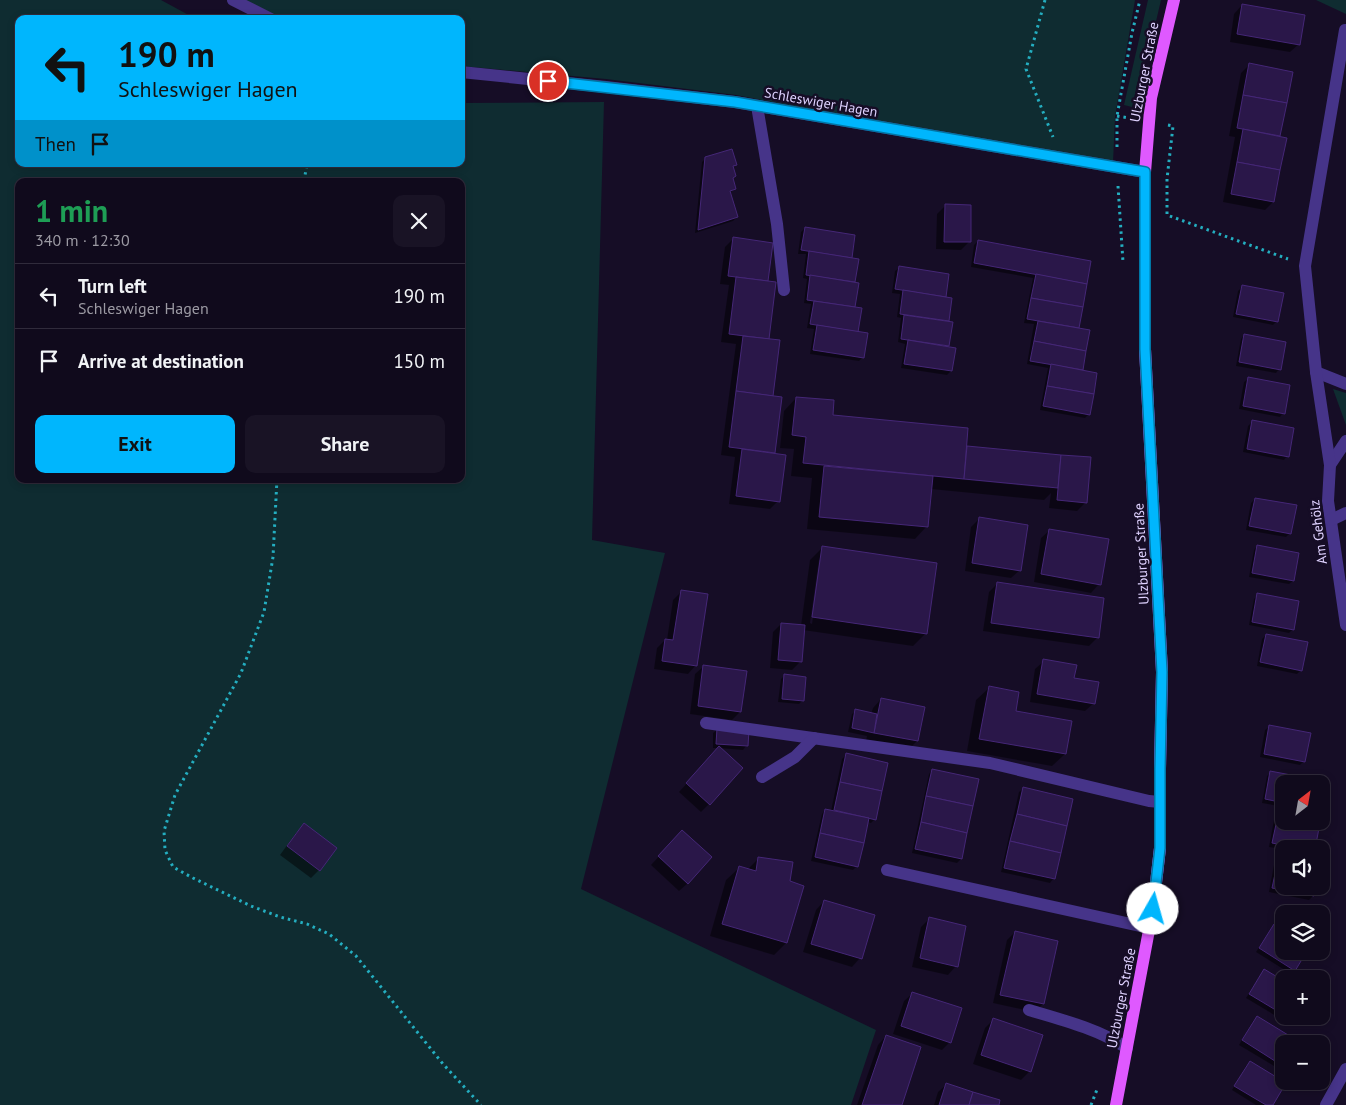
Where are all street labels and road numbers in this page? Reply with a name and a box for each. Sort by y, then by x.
street label: Ulzburger Straße [1125,20,1163,124]
street label: Schleswiger Hagen [763,83,879,121]
street label: Am Gehölz [1305,499,1331,565]
street label: Ulzburger Straße [1129,503,1153,605]
street label: Ulzburger Straße [1102,946,1140,1050]

